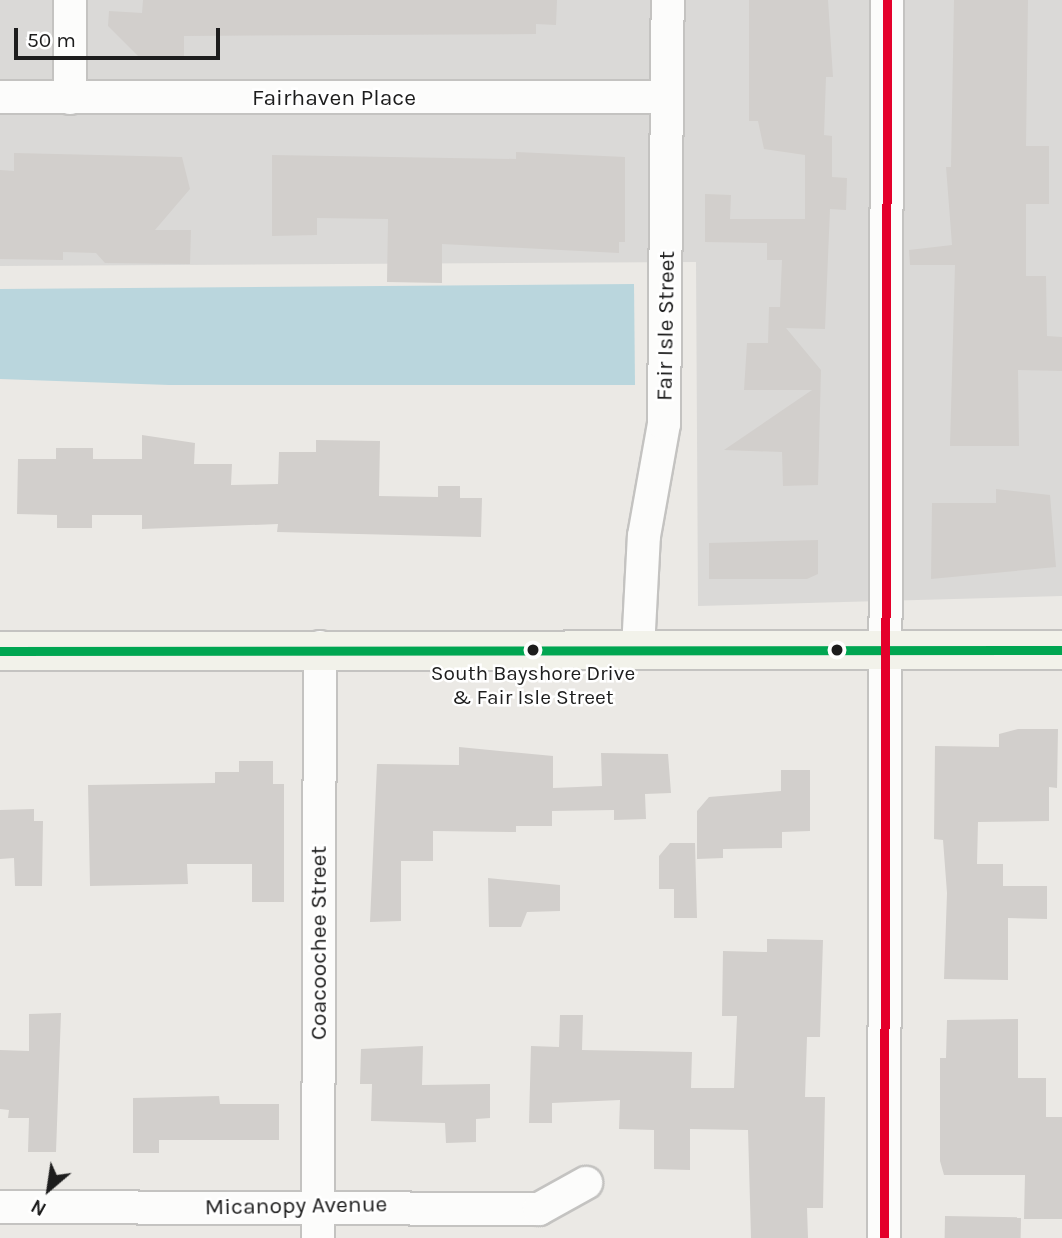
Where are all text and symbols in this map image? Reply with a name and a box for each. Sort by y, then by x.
scale bar [18,14,224,58]
text: 50 m [27,28,76,52]
street label: Fairhaven Place [252,84,416,112]
street label: Fair Isle Street [651,251,681,401]
marker: South Bayshore Drive & Fair Isle Street [526,643,540,657]
unlabelled marker [830,643,844,657]
place label: South Bayshore Drive & Fair Isle Street [431,660,635,710]
street label: Coacoochee Street [305,846,333,1040]
north arrow [14,1154,84,1224]
street label: Micanopy Avenue [204,1191,388,1221]
text: N [28,1194,50,1220]

